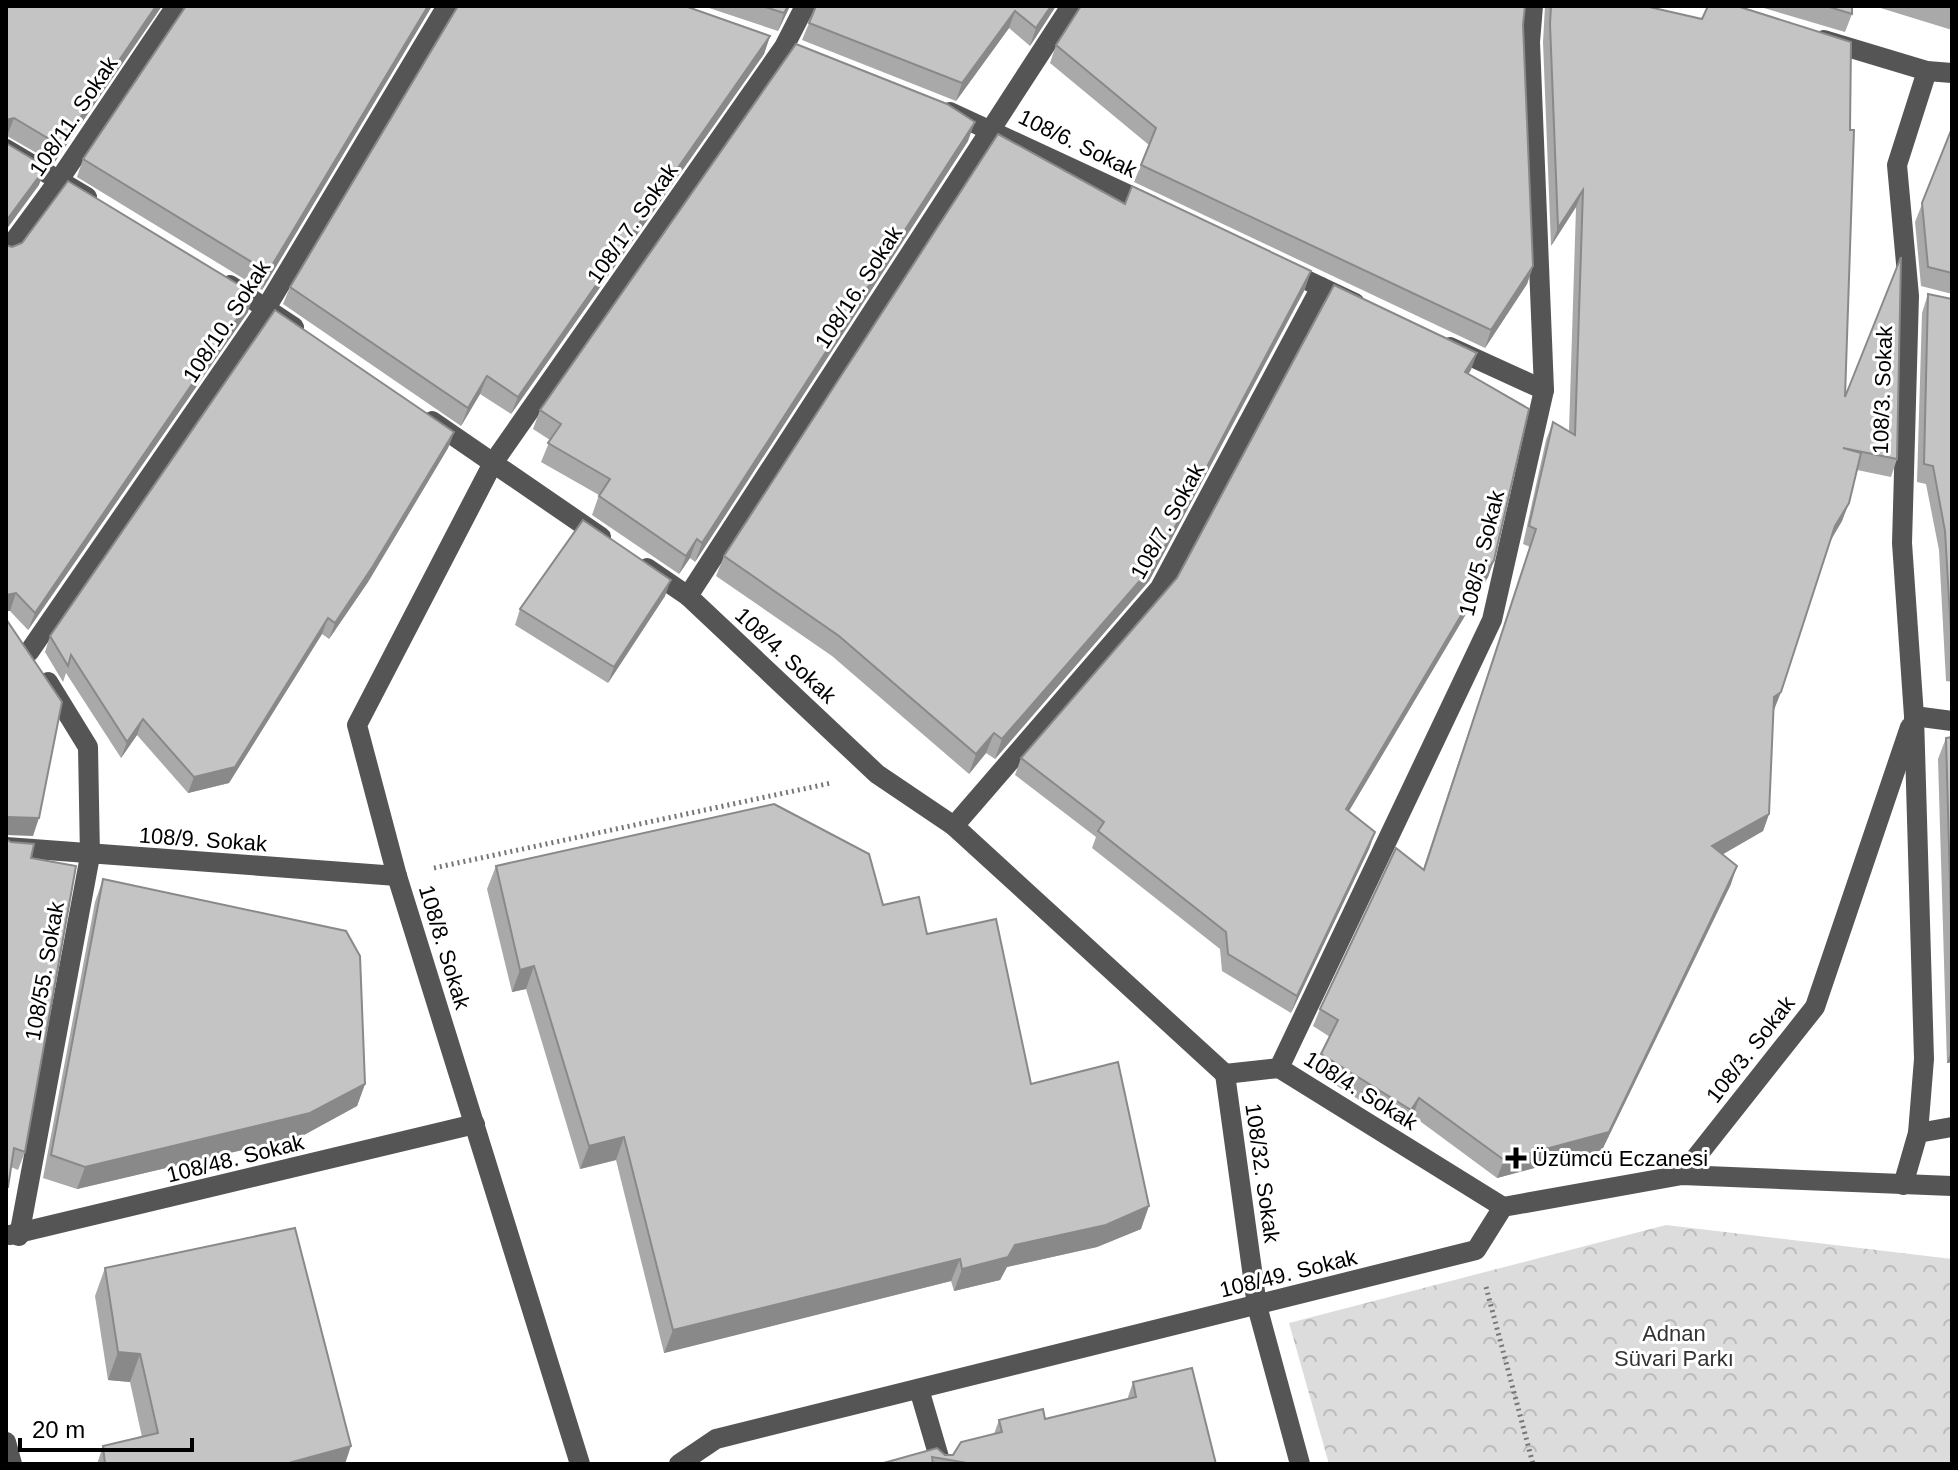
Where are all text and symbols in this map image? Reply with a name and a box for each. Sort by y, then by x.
street label: 108/11. Sokak [24,51,123,181]
street label: 108/6. Sokak [1015,104,1142,183]
street label: 108/17. Sokak [582,158,684,288]
street label: 108/16. Sokak [810,221,908,353]
street label: 108/10. Sokak [178,255,276,387]
street label: 108/3. Sokak [1868,324,1897,455]
street label: 108/7. Sokak [1125,458,1210,583]
street label: 108/5. Sokak [1454,487,1509,618]
street label: 108/4. Sokak [730,602,842,709]
street label: 108/9. Sokak [138,823,269,857]
street label: 108/8. Sokak [414,882,476,1013]
street label: 108/55. Sokak [20,899,69,1043]
street label: 108/3. Sokak [1701,990,1800,1108]
street label: 108/4. Sokak [1300,1046,1423,1136]
street label: 108/32. Sokak [1240,1102,1285,1245]
street label: 108/48. Sokak [164,1129,307,1188]
place label: Üzümcü Eczanesi [1532,1146,1708,1171]
marker: Üzümcü Eczanesi [1507,1149,1525,1167]
street label: 108/49. Sokak [1217,1244,1360,1303]
park label: Adnan Süvari Parkı [1614,1321,1734,1371]
scale bar [20,1402,192,1452]
text: 20 m [32,1416,85,1443]

